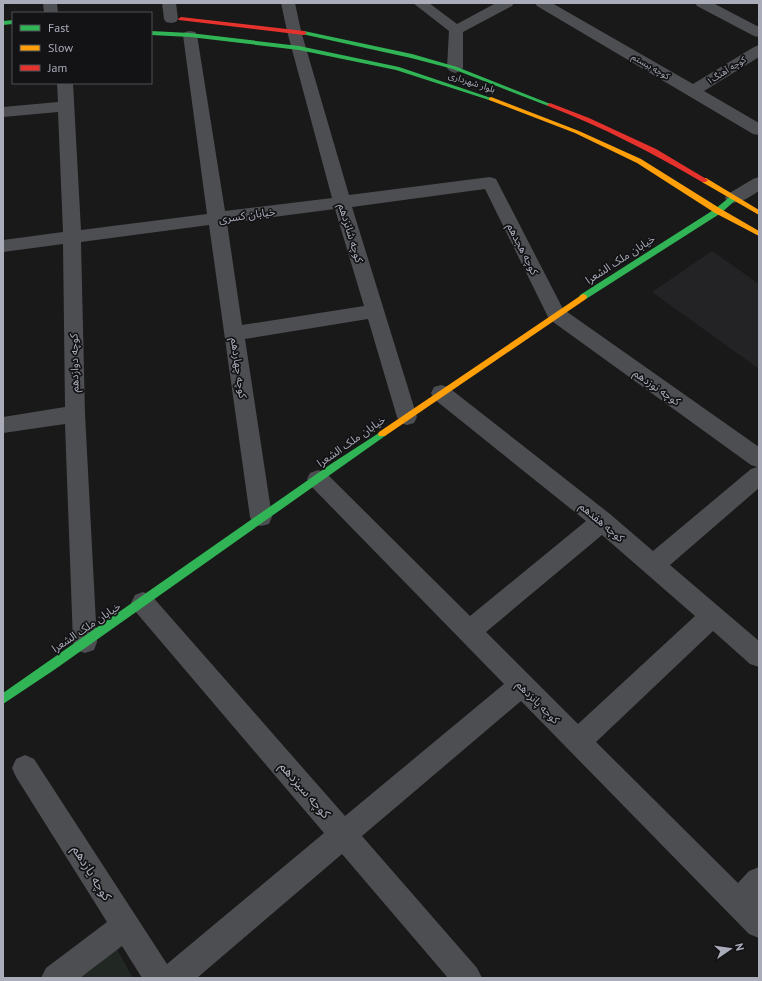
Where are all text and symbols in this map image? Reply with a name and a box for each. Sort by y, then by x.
legend [12,12,152,84]
text: Fast [48,20,69,35]
text: Slow [48,40,73,55]
street label: کوچه بیستم [629,51,672,83]
street label: کوچه آهنگ۱ [704,53,749,87]
text: Jam [47,60,67,75]
street label: بلوار شهرداری [447,69,497,96]
street label: کوچه شانزدهم [333,202,367,265]
street label: خیابان کسری [218,204,277,226]
street label: کوچه هجدهم [502,221,542,279]
street label: خیابان ملک الشعرا [582,231,658,287]
street label: کوچه دوازدهم [66,333,84,392]
street label: کوچه چهاردهم [226,337,250,400]
street label: کوچه نوزدهم [630,366,684,410]
street label: خیابان ملک الشعرا [314,412,388,470]
street label: کوچه هفدهم [575,499,628,547]
street label: خیابان ملک الشعرا [49,598,124,655]
street label: کوچه پانزدهم [512,677,563,728]
street label: کوچه سیزدهم [274,758,335,824]
street label: کوچه یازدهم [67,842,116,905]
north arrow [710,929,750,969]
text: N [732,942,747,952]

